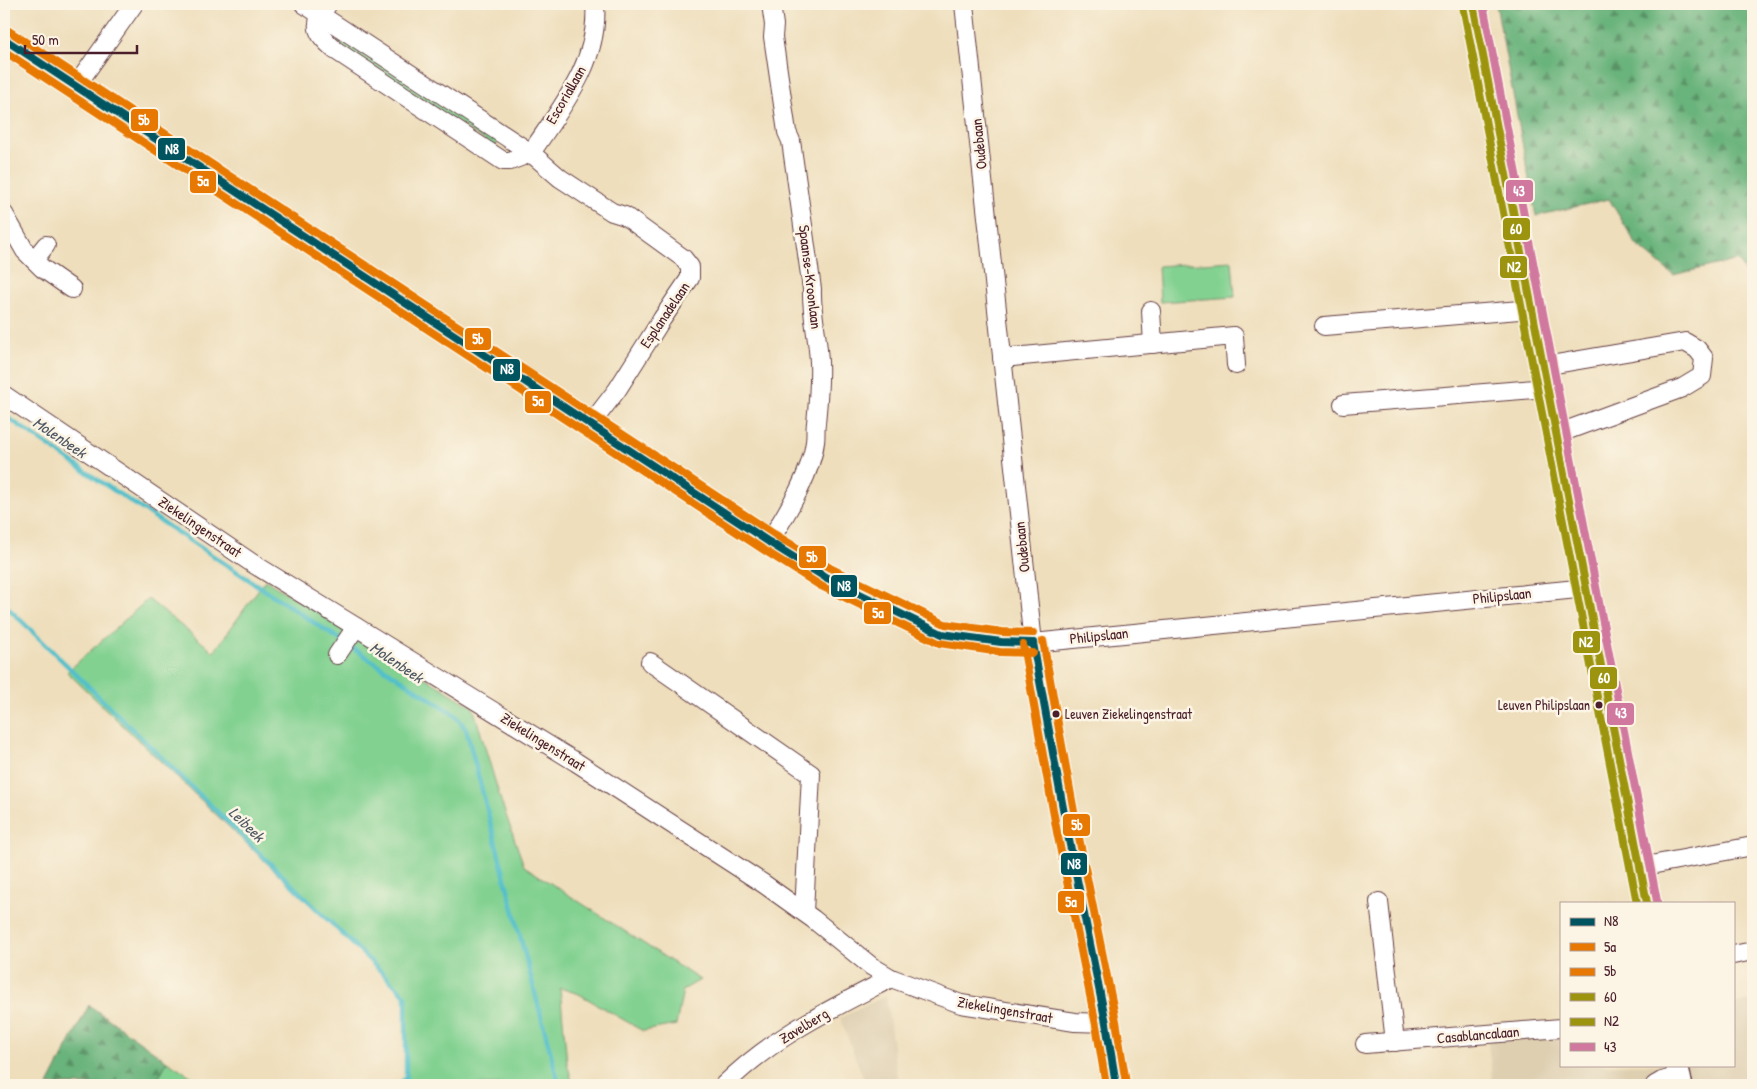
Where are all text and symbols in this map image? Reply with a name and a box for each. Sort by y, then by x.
scale bar [25,22,138,54]
text: 50 m [32,29,59,50]
street label: Escoriallaan [540,61,591,128]
line badge: 5b [130,108,159,132]
text: 5b [138,110,150,129]
street label: Oudebaan [965,117,992,170]
line badge: N8 [157,137,186,161]
text: N8 [165,139,179,158]
line badge: 5a [189,170,217,194]
text: 5a [197,171,209,190]
line badge: 43 [1505,179,1534,203]
text: 43 [1513,181,1525,200]
line badge: 60 [1502,217,1531,241]
text: 60 [1510,219,1523,238]
street label: Spaanse-Kroonlaan [794,224,827,330]
line badge: N2 [1499,255,1528,279]
text: N2 [1507,257,1521,276]
street label: Esplanadelaan [635,277,695,352]
line badge: 5b [464,327,492,351]
text: 5b [472,329,484,348]
line badge: N8 [492,358,521,382]
text: N8 [500,359,514,378]
line badge: 5a [524,390,552,414]
text: 5a [532,391,544,410]
water label: Molenbeek [29,411,92,464]
street label: Ziekelingenstraat [154,491,247,563]
street label: Oudebaan [1008,520,1035,573]
line badge: 5b [798,545,827,569]
text: 5b [806,547,818,566]
line badge: N8 [830,574,858,598]
text: N8 [837,576,851,595]
street label: Philipslaan [1472,582,1533,609]
line badge: 5a [863,601,892,625]
text: 5a [872,603,884,622]
street label: Philipslaan [1069,622,1130,649]
line badge: N2 [1572,630,1601,654]
text: N2 [1579,632,1593,651]
water label: Molenbeek [366,636,429,689]
line badge: 60 [1589,666,1618,690]
text: 60 [1598,668,1611,687]
place label: Leuven Philipslaan [1498,695,1590,715]
marker: Leuven Philipslaan [1594,700,1604,710]
line badge: 43 [1606,702,1635,726]
text: 43 [1615,703,1627,722]
place label: Leuven Ziekelingenstraat [1065,704,1192,724]
street label: Ziekelingenstraat [497,707,590,776]
marker: Leuven Ziekelingenstraat [1051,709,1061,719]
water label: Leibeek [224,802,271,847]
line badge: 5b [1062,813,1091,837]
text: 5b [1071,815,1083,834]
line badge: N8 [1060,852,1088,876]
text: N8 [1067,854,1081,873]
line badge: 5a [1057,890,1085,914]
text: 5a [1065,892,1077,911]
legend [1560,902,1734,1066]
text: N8 [1604,910,1618,931]
text: 5a [1604,936,1616,957]
text: 5b [1604,960,1617,981]
text: 60 [1604,986,1617,1007]
street label: Ziekelingenstraat [956,991,1055,1028]
street label: Zavelberg [775,1002,833,1048]
text: N2 [1604,1010,1619,1031]
street label: Casablancalaan [1436,1020,1520,1049]
text: 43 [1604,1036,1617,1057]

